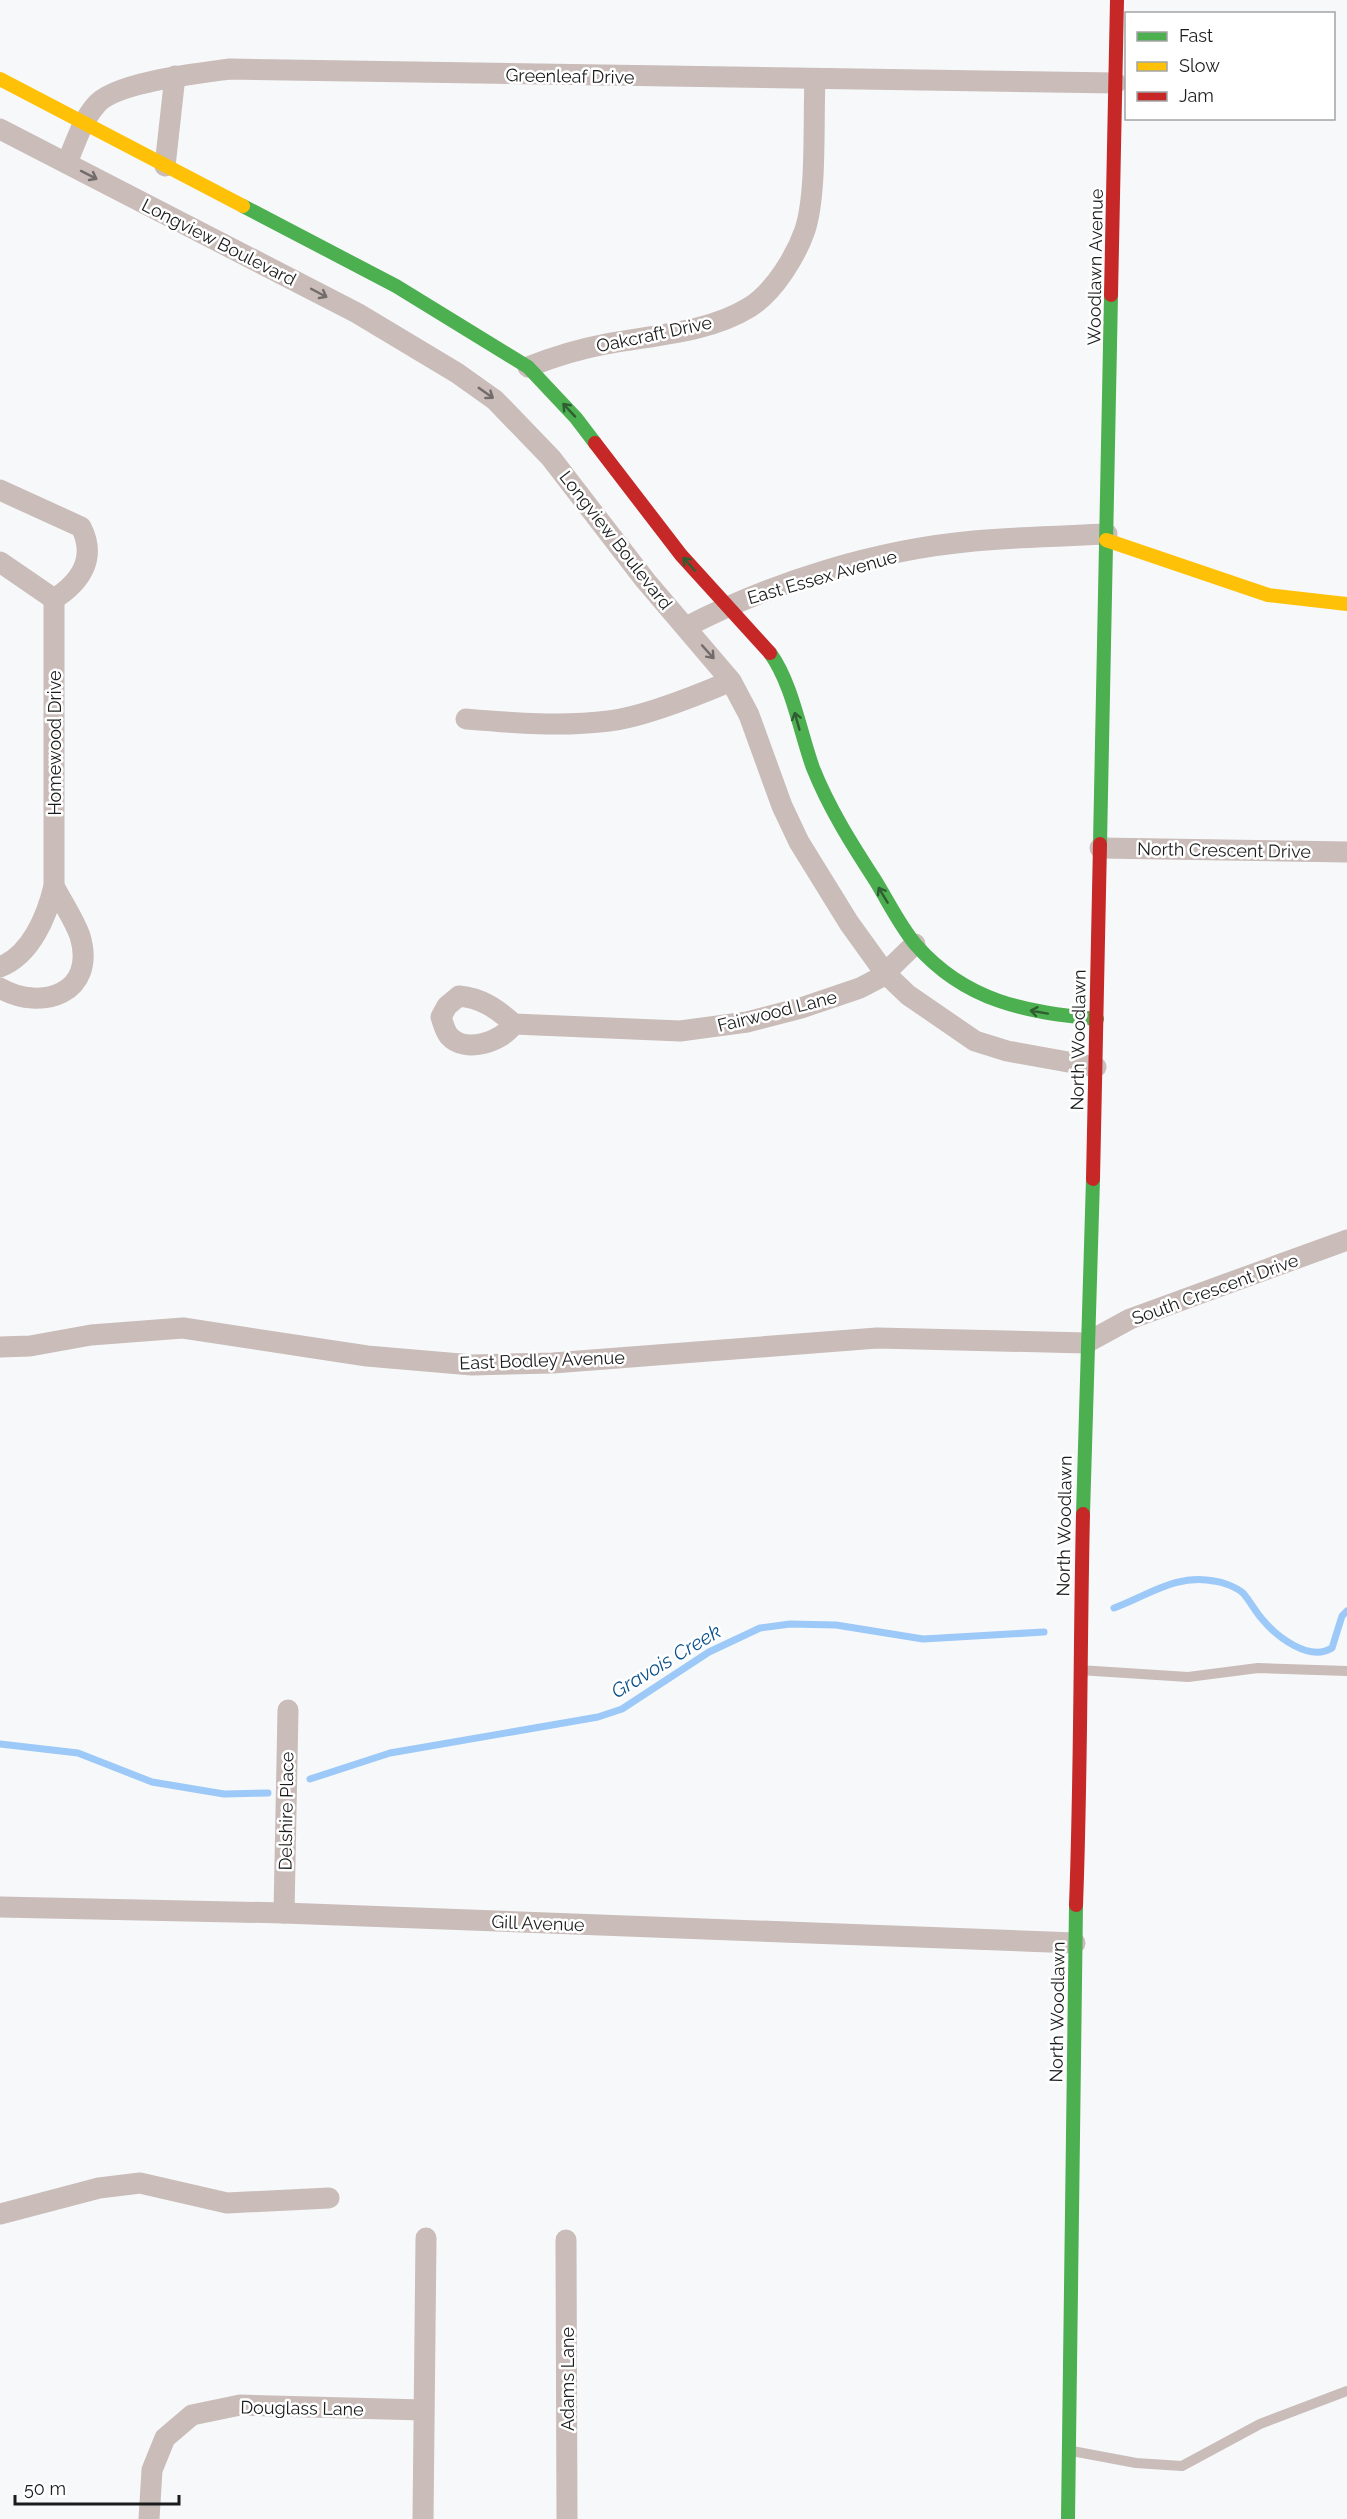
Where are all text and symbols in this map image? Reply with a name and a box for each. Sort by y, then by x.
legend [1125,12,1335,120]
text: Fast [1179,25,1213,46]
text: Slow [1179,55,1220,76]
street label: Greenleaf Drive [505,64,635,88]
text: Jam [1179,85,1214,106]
one-way arrow [80,170,98,181]
street label: Woodlawn Avenue [1083,188,1107,346]
street label: Longview Boulevard [138,194,300,290]
one-way arrow [309,288,327,299]
street label: Oakcraft Drive [594,311,714,357]
one-way arrow [477,387,493,399]
one-way arrow [562,403,576,418]
street label: Longview Boulevard [555,466,677,614]
street label: East Essex Avenue [745,545,900,608]
one-way arrow [682,556,696,571]
one-way arrow [701,644,715,659]
street label: Homewood Drive [44,670,65,816]
one-way arrow [791,712,802,731]
street label: North Crescent Drive [1137,838,1312,862]
one-way arrow [876,887,888,904]
street label: North Woodlawn [1066,969,1090,1111]
street label: Fairwood Lane [715,986,839,1036]
one-way arrow [1029,1006,1049,1017]
street label: South Crescent Drive [1129,1249,1301,1329]
street label: East Bodley Avenue [459,1347,626,1373]
street label: North Woodlawn [1052,1455,1076,1597]
water label: Gravois Creek [607,1619,725,1703]
street label: Delshire Place [274,1751,298,1871]
street label: Gill Avenue [491,1911,585,1935]
street label: North Woodlawn [1045,1941,1069,2083]
street label: Adams Lane [557,2327,578,2431]
street label: Douglass Lane [240,2396,364,2420]
scale bar [15,2468,178,2506]
text: 50 m [24,2478,66,2499]

